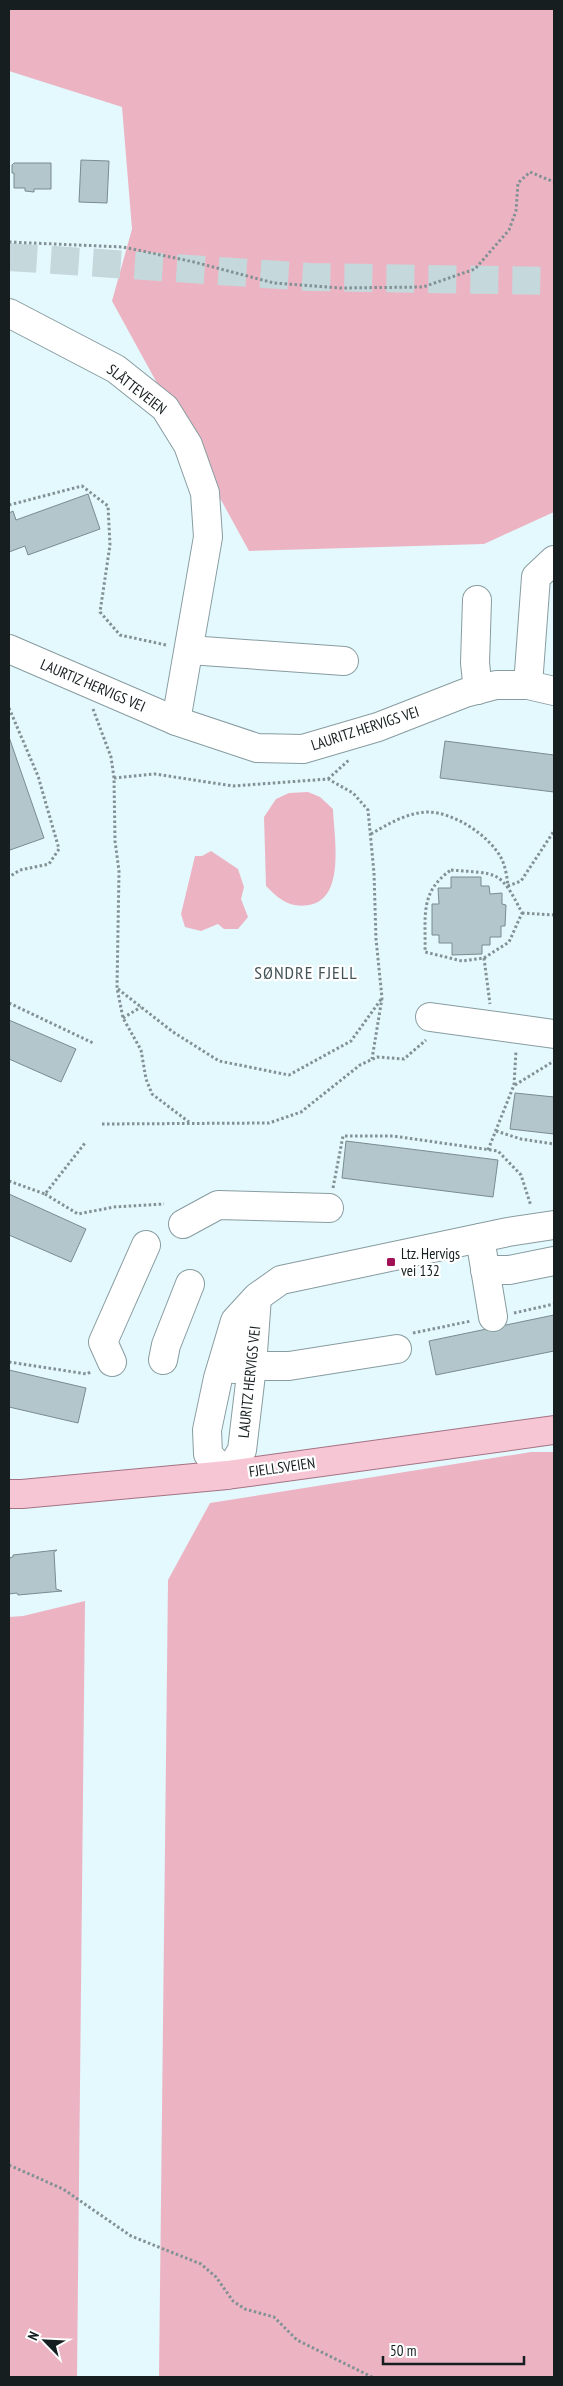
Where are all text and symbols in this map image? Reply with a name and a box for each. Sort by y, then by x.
street label: SLÅTTEVEIEN [103,360,171,418]
street label: LAURTIZ HERVIGS VEI [38,654,148,716]
street label: LAURITZ HERVIGS VEI [309,702,421,754]
district label: SØNDRE FJELL [254,961,358,984]
place label: Ltz. Hervigs vei 132 [401,1244,460,1280]
marker: Ltz. Hervigs vei 132 [385,1256,397,1268]
street label: LAURITZ HERVIGS VEI [234,1325,264,1439]
street label: FJELLSVEIEN [248,1453,316,1481]
north arrow [20,2316,70,2366]
text: N [23,2329,43,2343]
scale bar [383,2334,524,2366]
text: 50 m [390,2341,416,2360]

